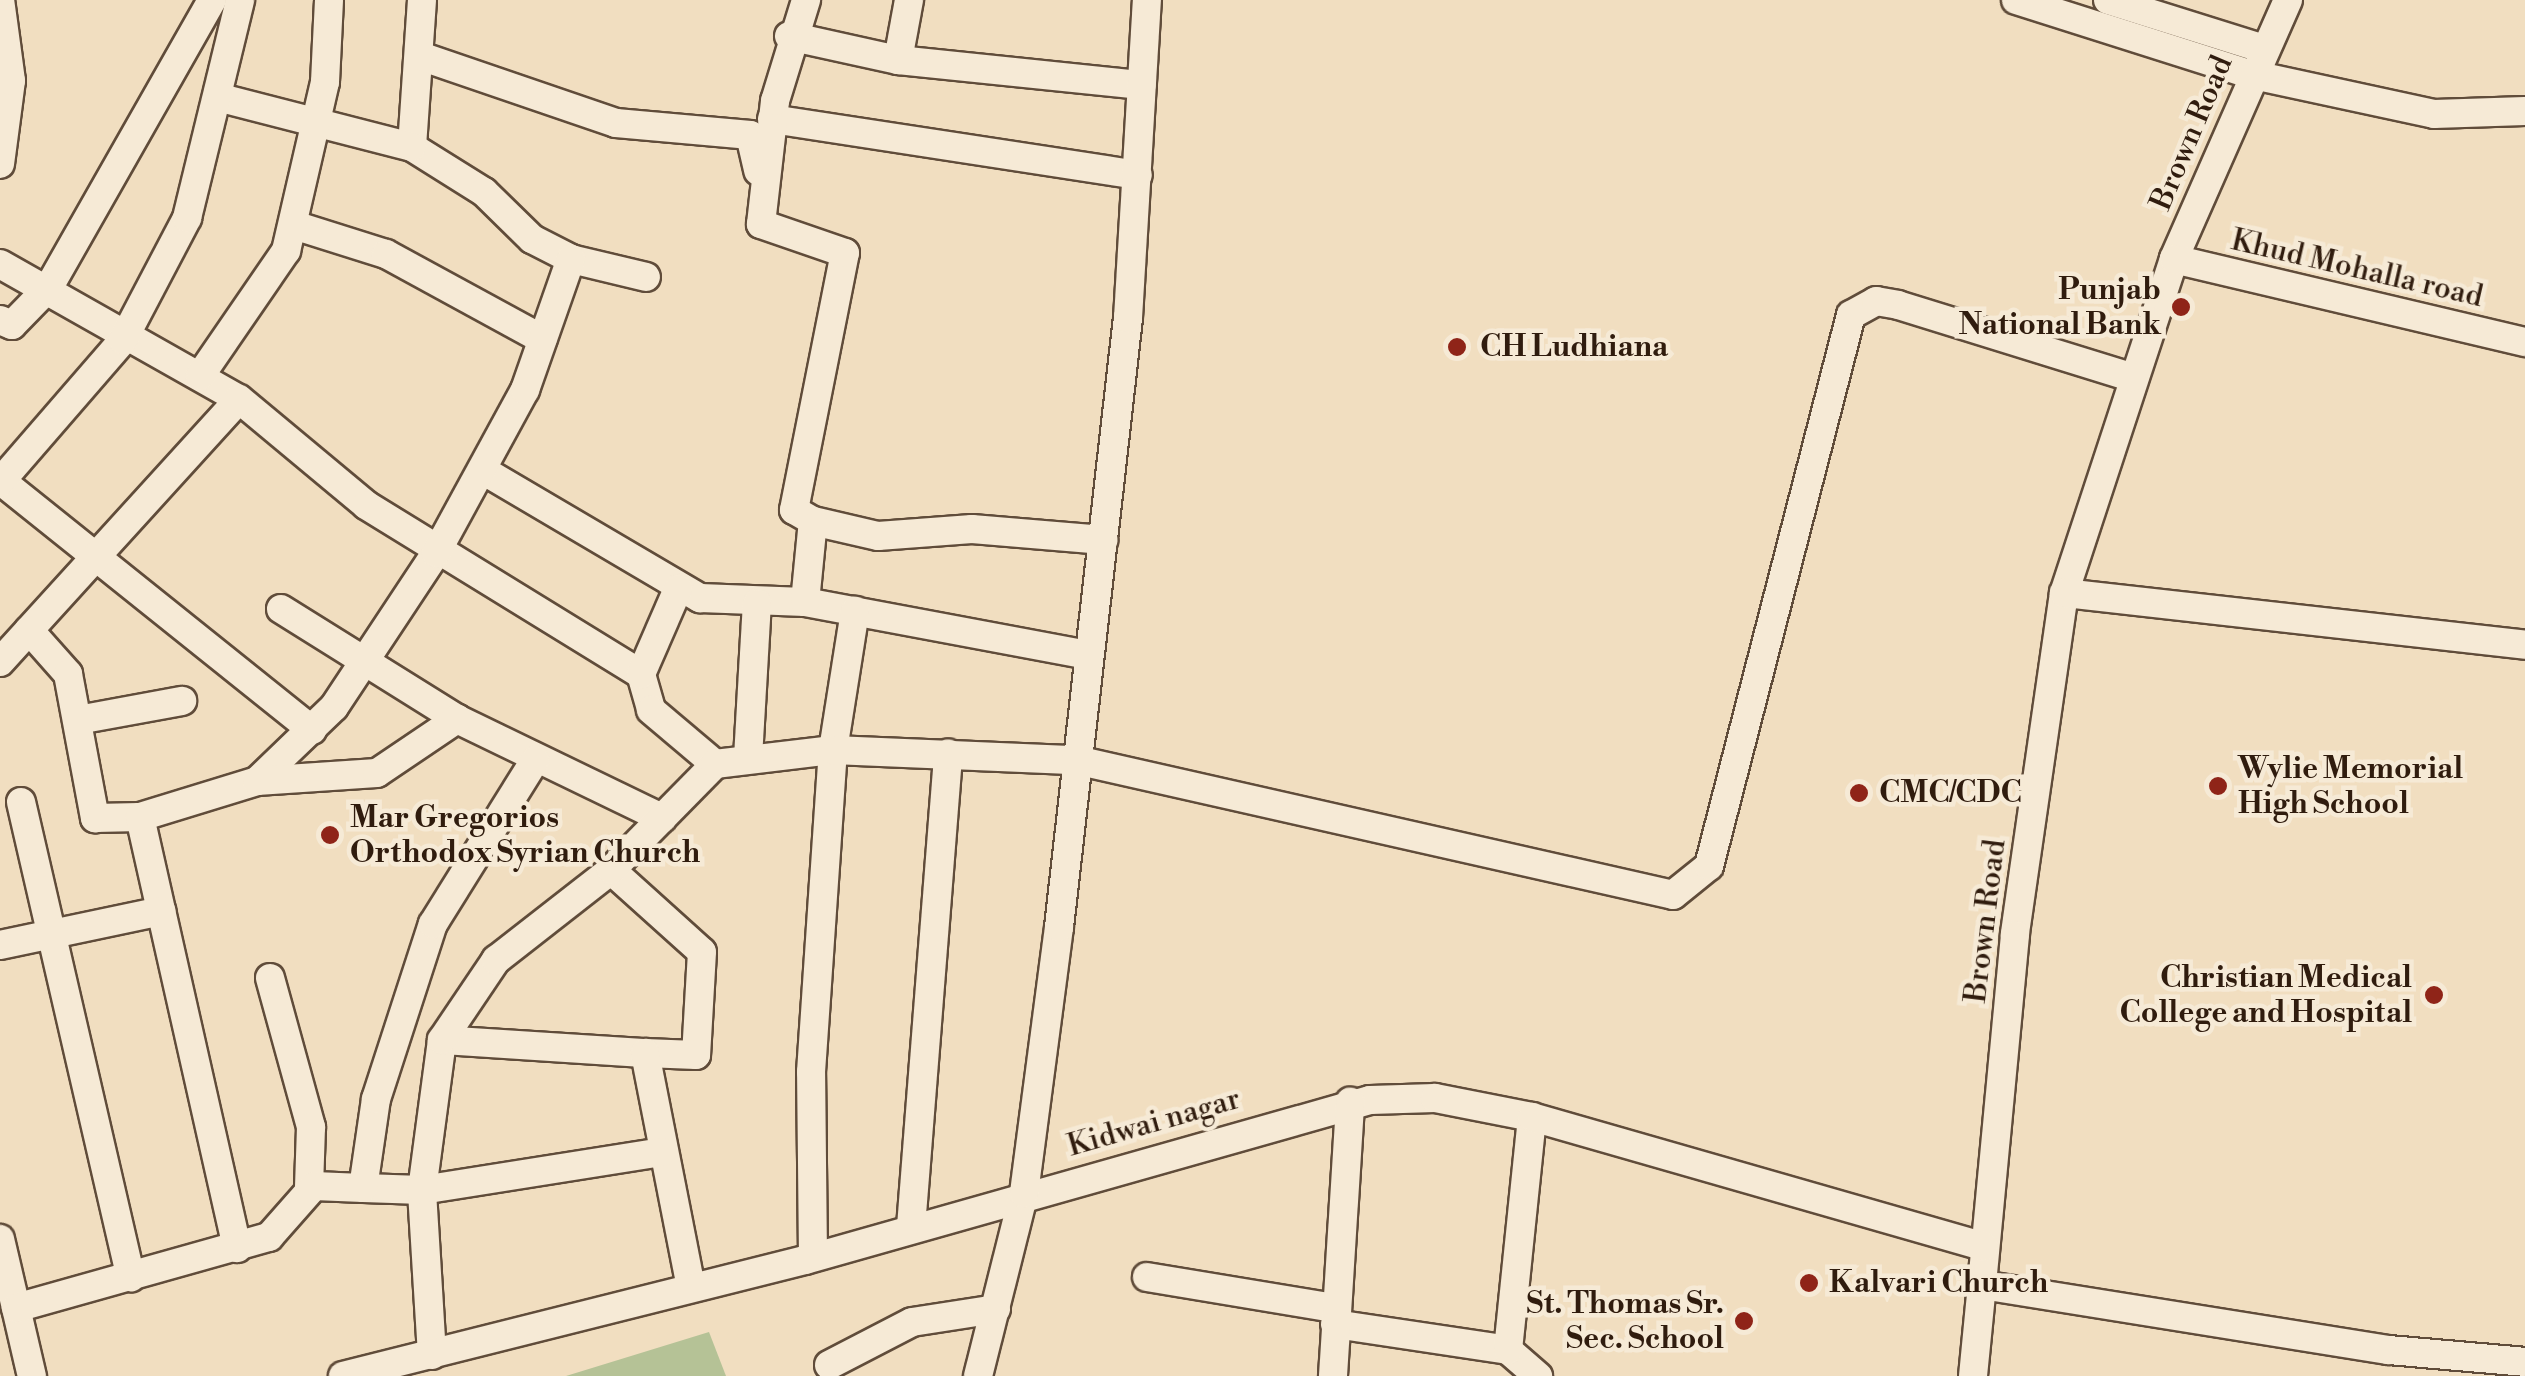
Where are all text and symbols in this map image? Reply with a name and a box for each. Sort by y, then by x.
street label: Brown Road [2143,50,2241,216]
street label: Khud Mohalla road [2228,223,2486,315]
place label: Punjab National Bank [1959,272,2161,342]
marker: Punjab National Bank [2170,296,2192,318]
place label: CH Ludhiana [1480,329,1668,365]
marker: CH Ludhiana [1444,334,1470,360]
place label: Wylie Memorial High School [2238,751,2463,822]
place label: CMC/CDC [1879,775,2022,811]
marker: Wylie Memorial High School [2207,775,2229,797]
marker: CMC/CDC [1848,782,1870,804]
place label: Mar Gregorios Orthodox Syrian Church [350,800,700,870]
marker: Mar Gregorios Orthodox Syrian Church [319,824,341,846]
street label: Brown Road [1958,837,2014,1005]
place label: Christian Medical College and Hospital [2119,960,2412,1030]
marker: Christian Medical College and Hospital [2421,982,2447,1008]
street label: Kidwai nagar [1063,1081,1245,1165]
place label: Kalvari Church [1829,1265,2048,1301]
marker: Kalvari Church [1798,1272,1820,1294]
place label: St. Thomas Sr. Sec. School [1526,1286,1724,1356]
marker: St. Thomas Sr. Sec. School [1733,1310,1755,1332]

